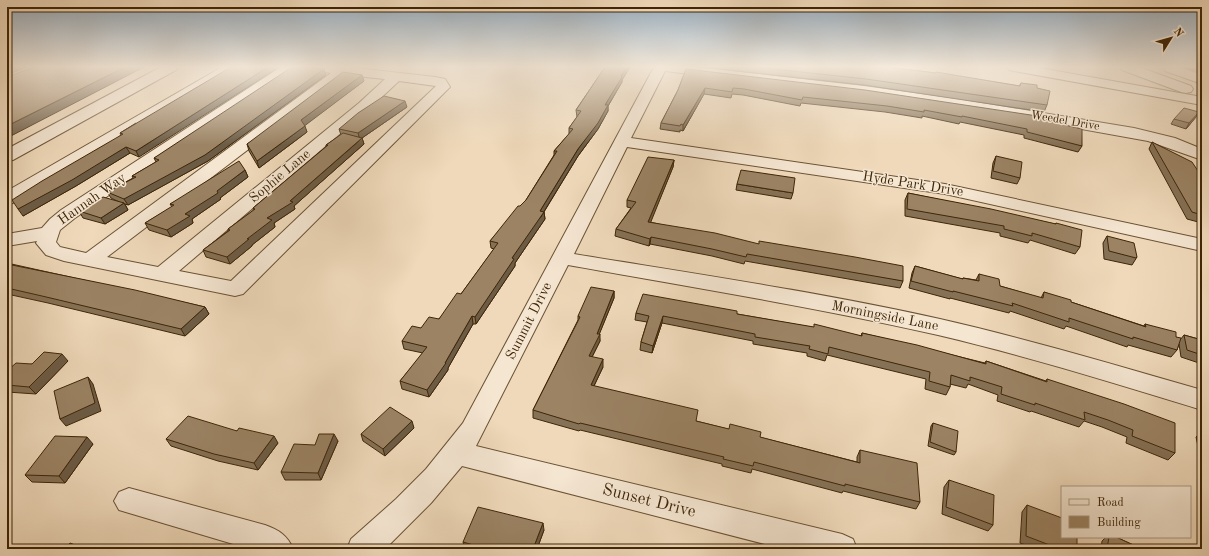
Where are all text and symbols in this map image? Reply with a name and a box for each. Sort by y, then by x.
north arrow [1151,18,1191,58]
text: N [1171,26,1185,40]
street label: Weedel Drive [1030,109,1101,133]
street label: Sophie Lane [247,147,313,205]
street label: Hyde Park Drive [862,169,964,199]
street label: Hannah Way [55,170,129,228]
street label: Summit Drive [504,280,554,362]
street label: Morningside Lane [830,299,940,333]
street label: Sunset Drive [601,481,698,521]
legend [1061,486,1191,538]
text: Road [1097,497,1124,509]
text: Building [1097,517,1141,529]

